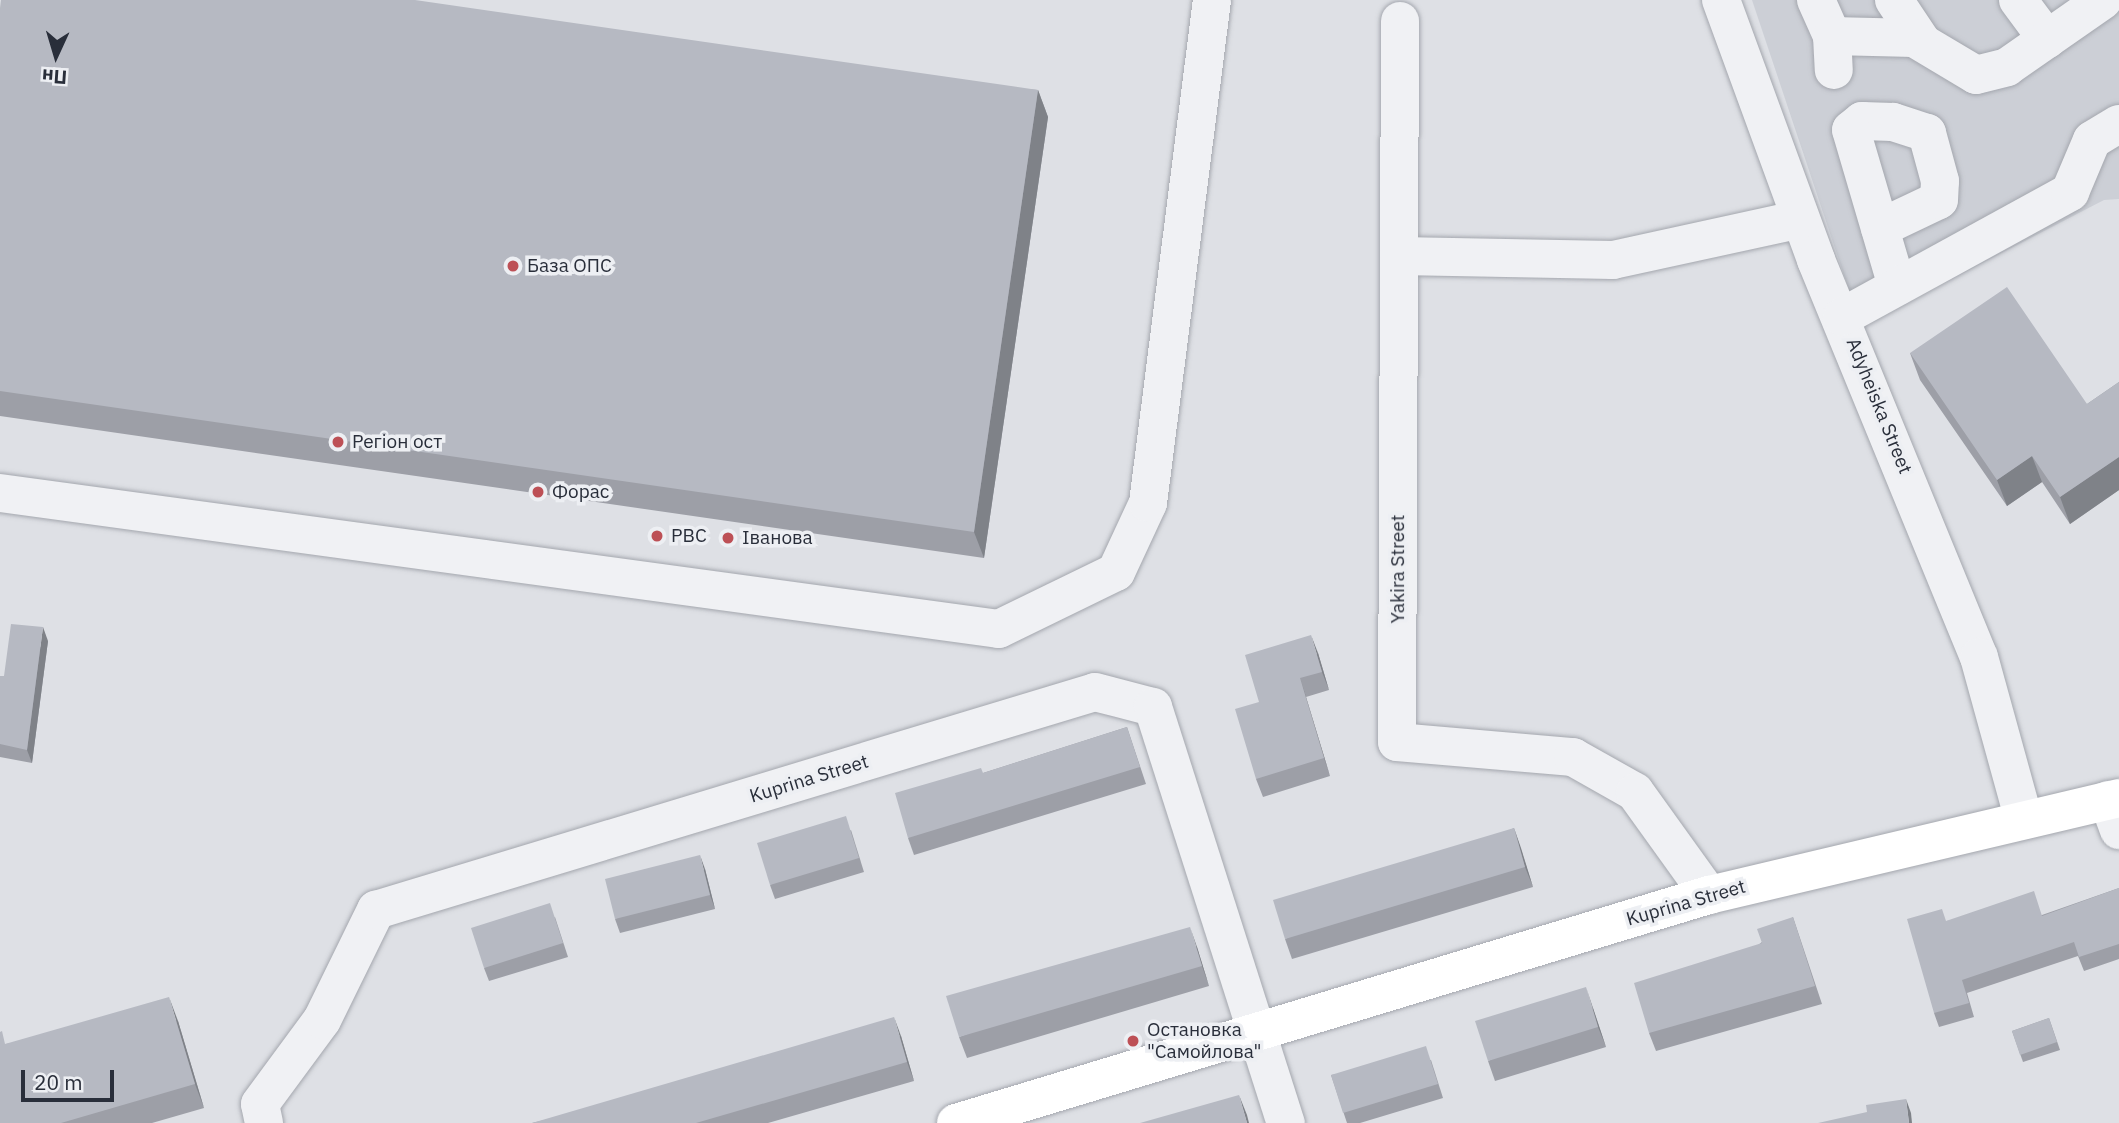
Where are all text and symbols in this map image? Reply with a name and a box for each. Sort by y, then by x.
north arrow [21,21,91,91]
text: Пн [41,64,68,90]
place label: База ОПС [527,255,612,277]
marker: База ОПС [505,258,521,274]
street label: Adyheiska Street [1841,335,1917,477]
place label: Регіон ост [352,431,442,453]
marker: Регіон ост [330,434,346,450]
place label: Форас [552,481,609,503]
marker: Форас [530,484,546,500]
street label: Yakira Street [1387,515,1409,623]
place label: РВС [671,525,707,547]
place label: Іванова [742,527,813,549]
marker: РВС [649,528,665,544]
marker: Іванова [720,530,736,546]
street label: Kuprina Street [747,750,871,808]
street label: Kuprina Street [1624,875,1748,931]
place label: Остановка "Самойлова" [1147,1019,1261,1063]
marker: Остановка "Самойлова" [1125,1033,1141,1049]
scale bar [24,1056,117,1100]
text: 20 m [34,1068,83,1096]

